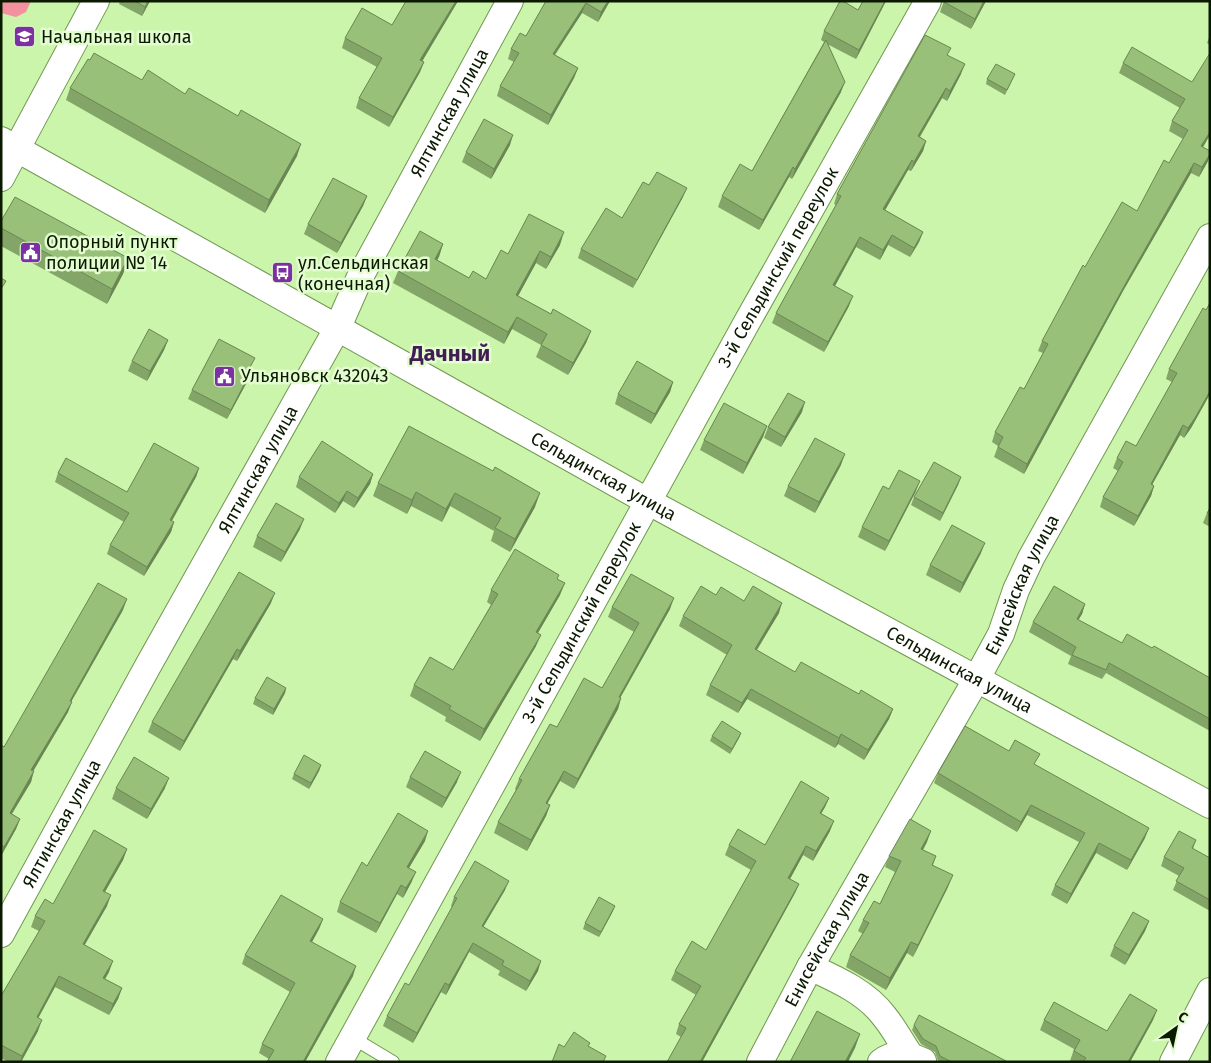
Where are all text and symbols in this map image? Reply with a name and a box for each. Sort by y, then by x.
school or university icon: Начальная школа [13,25,37,49]
place label: Начальная школа [41,26,192,48]
street label: Ялтинская улица [405,44,493,181]
street label: 3-й Сельдинский переулок [713,162,843,371]
place label: Опорный пункт полиции № 14 [46,231,178,274]
public building icon: Опорный пункт полиции № 14 [18,240,42,264]
place label: ул.Сельдинская (конечная) [298,252,429,295]
bus stop icon: ул.Сельдинская (конечная) [270,261,294,285]
district label: Дачный [409,340,490,367]
public building icon: Ульяновск 432043 [213,364,237,388]
place label: Ульяновск 432043 [241,365,389,387]
street label: Ялтинская улица [213,402,303,537]
street label: Сельдинская улица [527,427,680,526]
street label: Енисейская улица [981,511,1064,659]
street label: 3-й Сельдинский переулок [517,517,646,727]
street label: Сельдинская улица [882,621,1036,718]
street label: Ялтинская улица [17,755,106,892]
street label: Енисейская улица [780,867,874,1011]
north arrow [1151,1003,1201,1053]
text: С [1175,1008,1191,1027]

